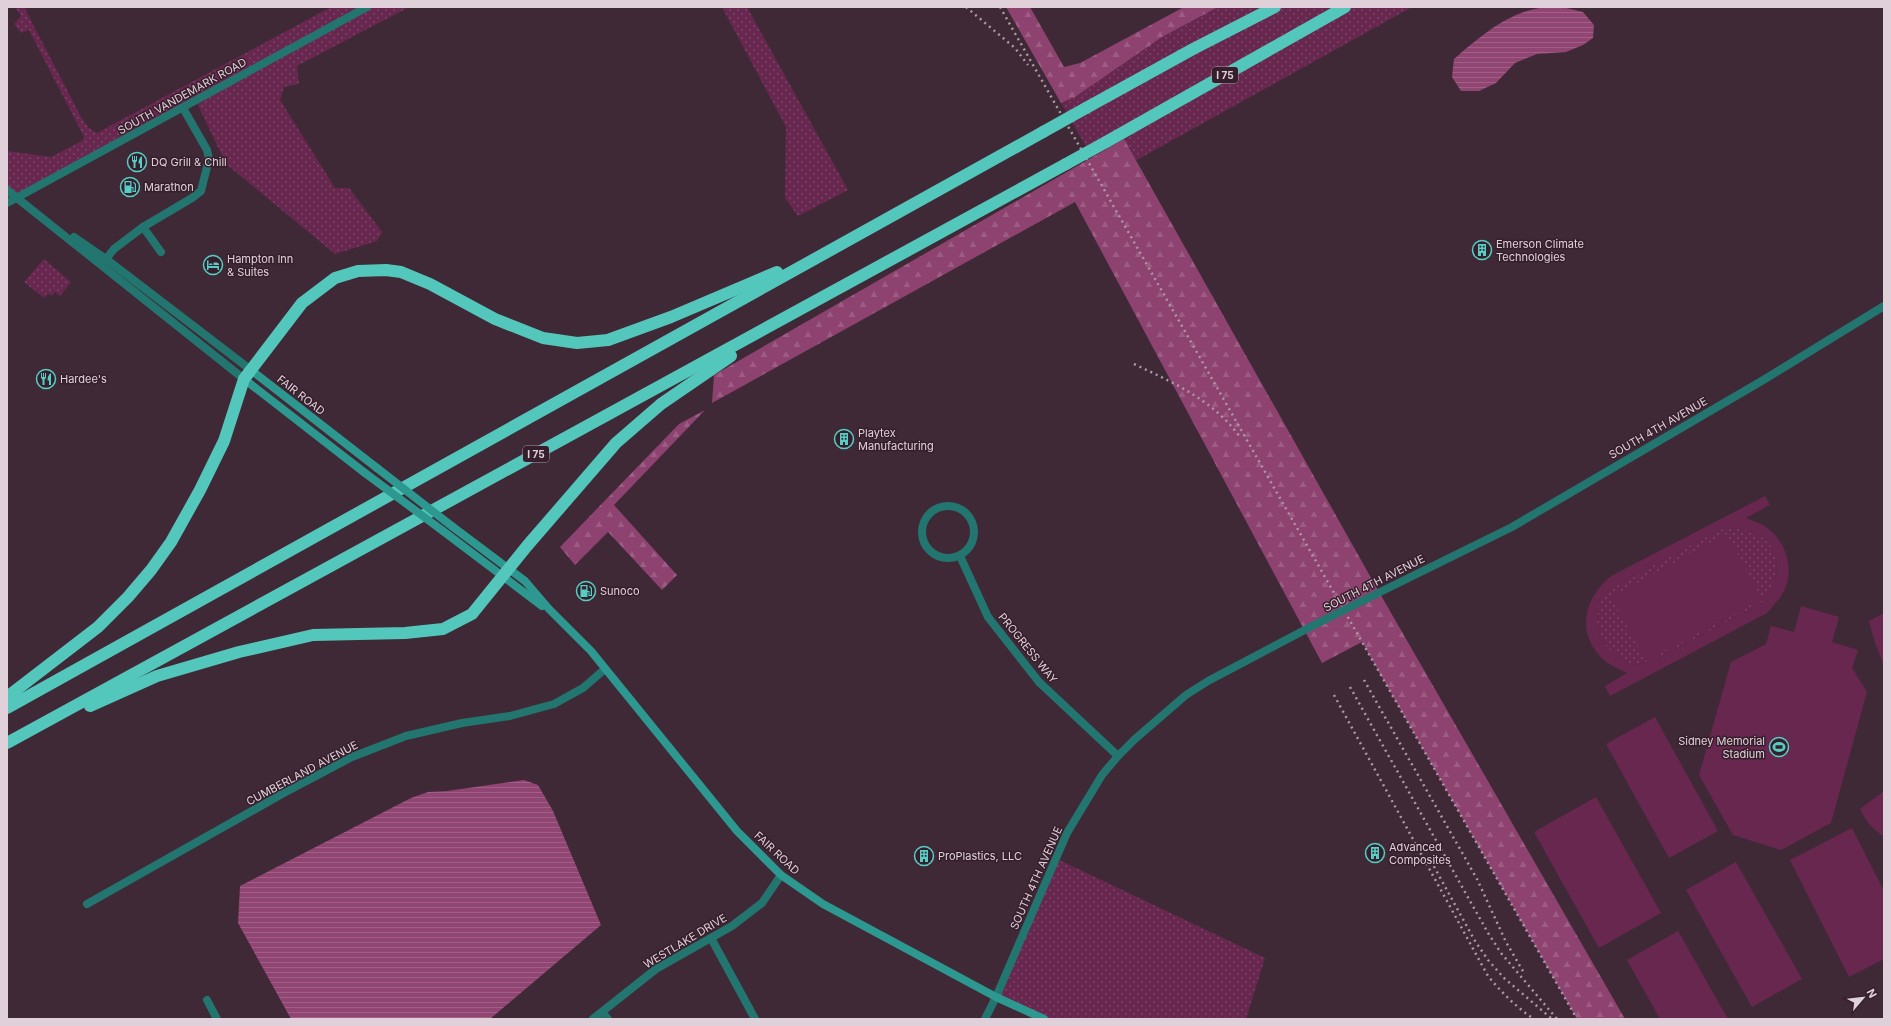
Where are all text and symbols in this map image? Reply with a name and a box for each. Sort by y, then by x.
street label: SOUTH VANDEMARK ROAD [115,55,249,137]
road number: I 75 [1212,67,1238,83]
restaurant icon: DQ Grill & Chill [126,151,148,173]
place label: DQ Grill & Chill [151,155,227,169]
fuel station icon: Marathon [119,176,141,198]
place label: Marathon [144,180,194,194]
place label: Emerson Climate Technologies [1496,237,1584,264]
building icon: Emerson Climate Technologies [1471,239,1493,261]
place label: Hampton Inn & Suites [227,252,293,279]
hotel icon: Hampton Inn & Suites [202,254,224,276]
restaurant icon: Hardee's [35,368,57,390]
place label: Hardee's [60,372,107,386]
street label: FAIR ROAD [274,372,328,418]
street label: SOUTH 4TH AVENUE [1606,394,1710,462]
place label: Playtex Manufacturing [858,426,934,453]
building icon: Playtex Manufacturing [833,428,855,450]
road number: I 75 [523,446,549,462]
street label: SOUTH 4TH AVENUE [1321,551,1427,615]
fuel station icon: Sunoco [575,580,597,602]
place label: Sunoco [600,584,640,598]
street label: PROGRESS WAY [995,610,1061,686]
place label: Sidney Memorial Stadium [1678,734,1765,761]
sports icon: Sidney Memorial Stadium [1768,736,1790,758]
street label: CUMBERLAND AVENUE [244,738,360,808]
street label: SOUTH 4TH AVENUE [1007,824,1065,932]
street label: FAIR ROAD [751,828,803,878]
place label: Advanced Composites [1389,840,1451,867]
building icon: Advanced Composites [1364,842,1386,864]
building icon: ProPlastics, LLC [913,845,935,867]
place label: ProPlastics, LLC [938,849,1022,863]
street label: WESTLAKE DRIVE [641,911,729,971]
north arrow [1843,978,1883,1018]
text: N [1864,986,1880,1000]

